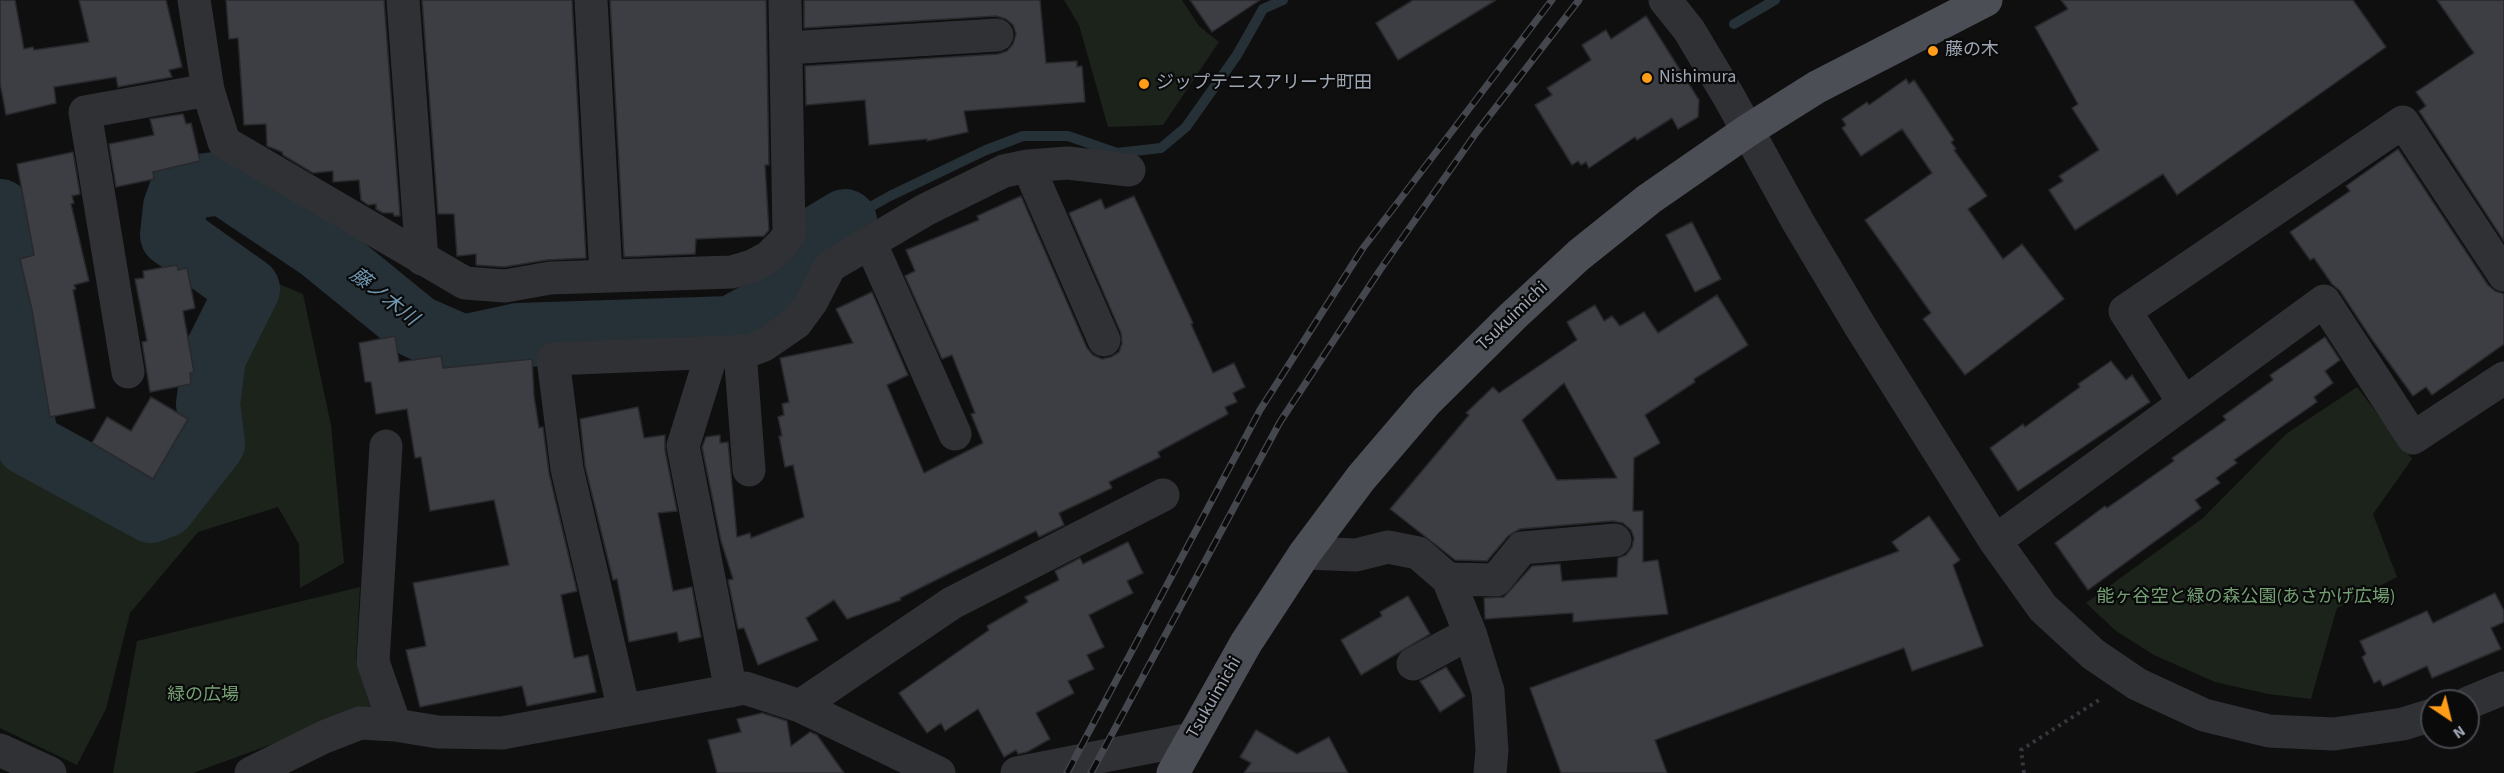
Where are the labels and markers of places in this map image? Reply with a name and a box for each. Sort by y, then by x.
place label: 藤の木 [1945,40,1999,62]
marker: 藤の木 [1926,44,1940,58]
place label: Nishimura [1659,67,1736,89]
marker: Nishimura [1640,71,1654,85]
place label: ジップテニスアリーナ町田 [1156,73,1372,95]
marker: ジップテニスアリーナ町田 [1137,77,1151,91]

